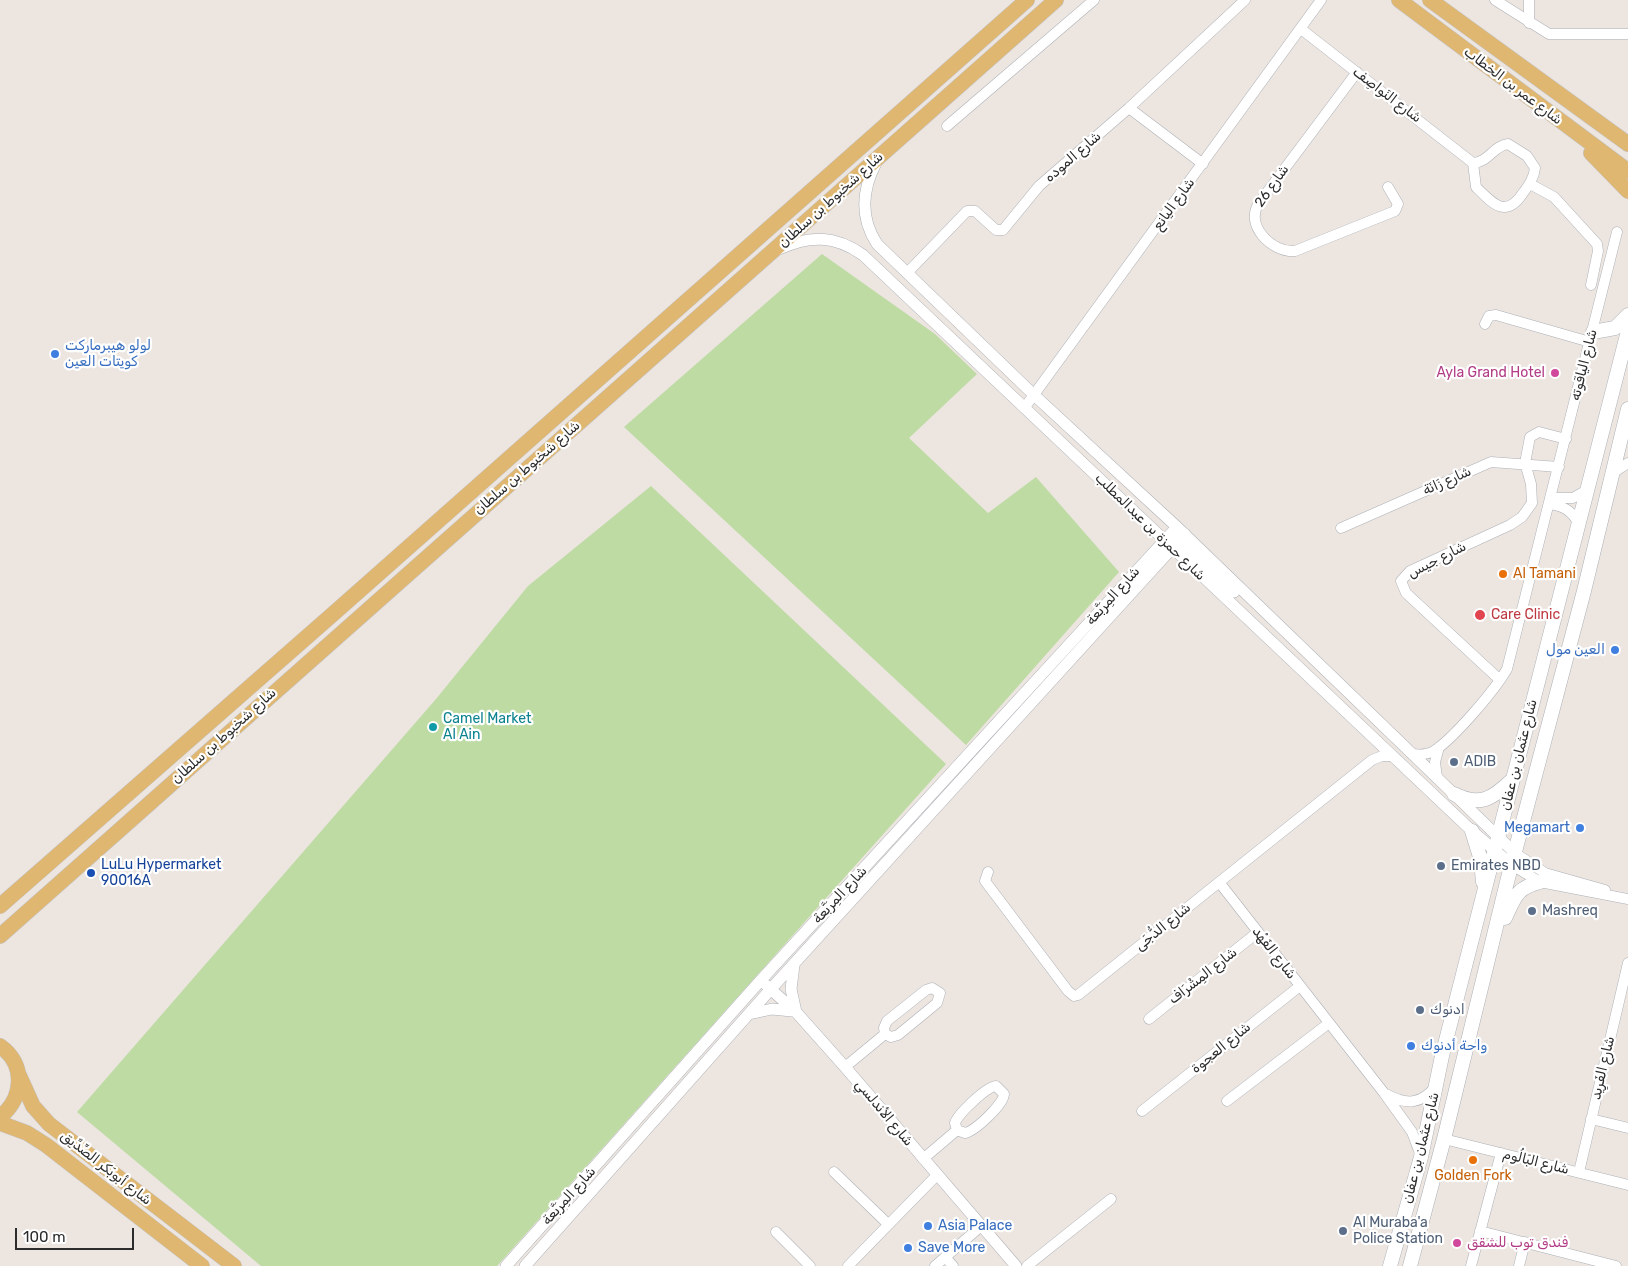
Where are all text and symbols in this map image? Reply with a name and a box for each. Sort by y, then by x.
street label: شارع عمر بن الخطاب [1460,44,1566,128]
street label: شارع النَواصِف [1349,64,1425,126]
street label: شارع الموده [1041,128,1105,186]
street label: شارع شخبوط بن سلطان [775,149,887,251]
street label: شارع 26 [1251,162,1293,210]
street label: شارع اليانع [1150,175,1198,233]
street label: شارع الياقوته [1567,328,1601,402]
place label: لولو هيبرماركت كويتات العين [65,338,151,371]
marker: لولو هيبرماركت كويتات العين [49,348,61,360]
place label: Ayla Grand Hotel [1436,365,1545,381]
marker: Ayla Grand Hotel [1549,367,1561,379]
street label: شارع شخبوط بن سلطان [471,417,583,519]
street label: شارع زَانَة [1420,463,1474,499]
street label: شارع حمزة بن عبدالمطلب [1091,470,1209,584]
street label: شارع جيس [1405,538,1469,582]
street label: شارع المِرَبَّعة [1082,563,1144,629]
place label: Al Tamani [1513,566,1576,582]
marker: Al Tamani [1497,568,1509,580]
place label: Care Clinic [1491,607,1560,623]
marker: Care Clinic [1473,608,1487,622]
place label: العين مول [1546,642,1605,658]
marker: العين مول [1609,644,1621,656]
street label: شارع شخبوط بن سلطان [168,685,280,787]
street label: شارع عثمان بن عفان [1497,698,1541,812]
place label: Camel Market Al Ain [443,711,531,744]
marker: Camel Market Al Ain [427,721,439,733]
place label: ADIB [1464,754,1496,770]
marker: ADIB [1448,756,1460,768]
place label: Megamart [1504,820,1570,836]
marker: Megamart [1574,822,1586,834]
place label: LuLu Hypermarket 90016A [101,857,221,890]
place label: Emirates NBD [1451,858,1541,874]
marker: Emirates NBD [1435,860,1447,872]
street label: شارع المِرَبَّعة [809,863,871,927]
marker: LuLu Hypermarket 90016A [85,867,97,879]
street label: شارع الدُّجَى [1132,899,1194,955]
place label: Mashreq [1542,903,1598,919]
marker: Mashreq [1526,905,1538,917]
street label: شارع الفَهْد [1248,923,1300,983]
street label: شارع المِشْرَاف [1165,944,1241,1008]
place label: ادنوك [1430,1002,1465,1018]
marker: ادنوك [1414,1004,1426,1016]
street label: شارع العجوة [1188,1019,1254,1077]
street label: شارع الفَرِيد [1588,1035,1618,1101]
place label: واحة أدنوك [1421,1038,1487,1054]
marker: واحة أدنوك [1405,1040,1417,1052]
street label: شارع الأندلسي [851,1076,917,1150]
street label: شارع عثمان بن عفان [1399,1091,1443,1205]
street label: شارع أبوبَكر الصِّدِّيق [57,1127,155,1209]
street label: شارع البَالُوم [1501,1146,1571,1178]
marker: Golden Fork [1467,1154,1479,1166]
street label: شارع المِرَبَّعة [538,1163,600,1229]
place label: Golden Fork [1434,1168,1512,1184]
place label: Al Muraba'a Police Station [1353,1215,1443,1248]
scale bar [18,1218,136,1250]
place label: Asia Palace [938,1218,1012,1234]
marker: Asia Palace [922,1220,934,1232]
marker: Al Muraba'a Police Station [1337,1225,1349,1237]
text: 100 m [23,1228,65,1246]
place label: فندق توب للشقق [1467,1235,1568,1251]
marker: فندق توب للشقق [1451,1237,1463,1249]
place label: Save More [918,1240,985,1256]
marker: Save More [902,1242,914,1254]

